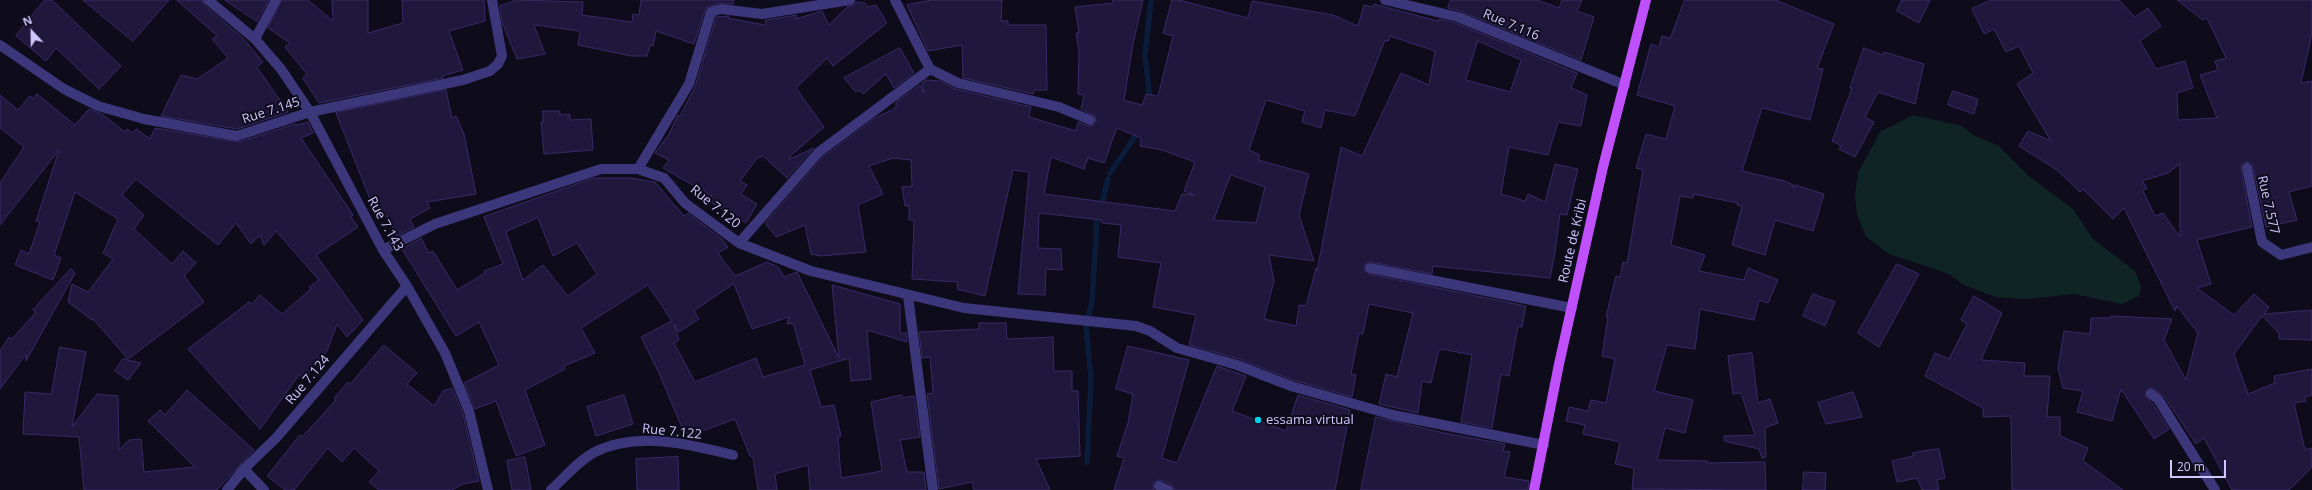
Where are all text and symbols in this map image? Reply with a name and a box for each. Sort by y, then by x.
street label: Rue 7.116 [1480,6,1542,44]
north arrow [12,12,52,52]
text: N [20,12,34,29]
street label: Rue 7.145 [240,94,302,128]
street label: Rue 7.577 [2254,174,2282,236]
street label: Rue 7.120 [687,182,743,232]
street label: Rue 7.143 [364,194,406,254]
street label: Route de Kribi [1556,198,1590,284]
street label: Rue 7.124 [283,352,333,408]
place label: essama virtual [1266,412,1354,428]
marker: essama virtual [1253,415,1263,425]
street label: Rue 7.122 [641,421,703,443]
scale bar [2172,452,2228,478]
text: 20 m [2177,458,2205,475]

